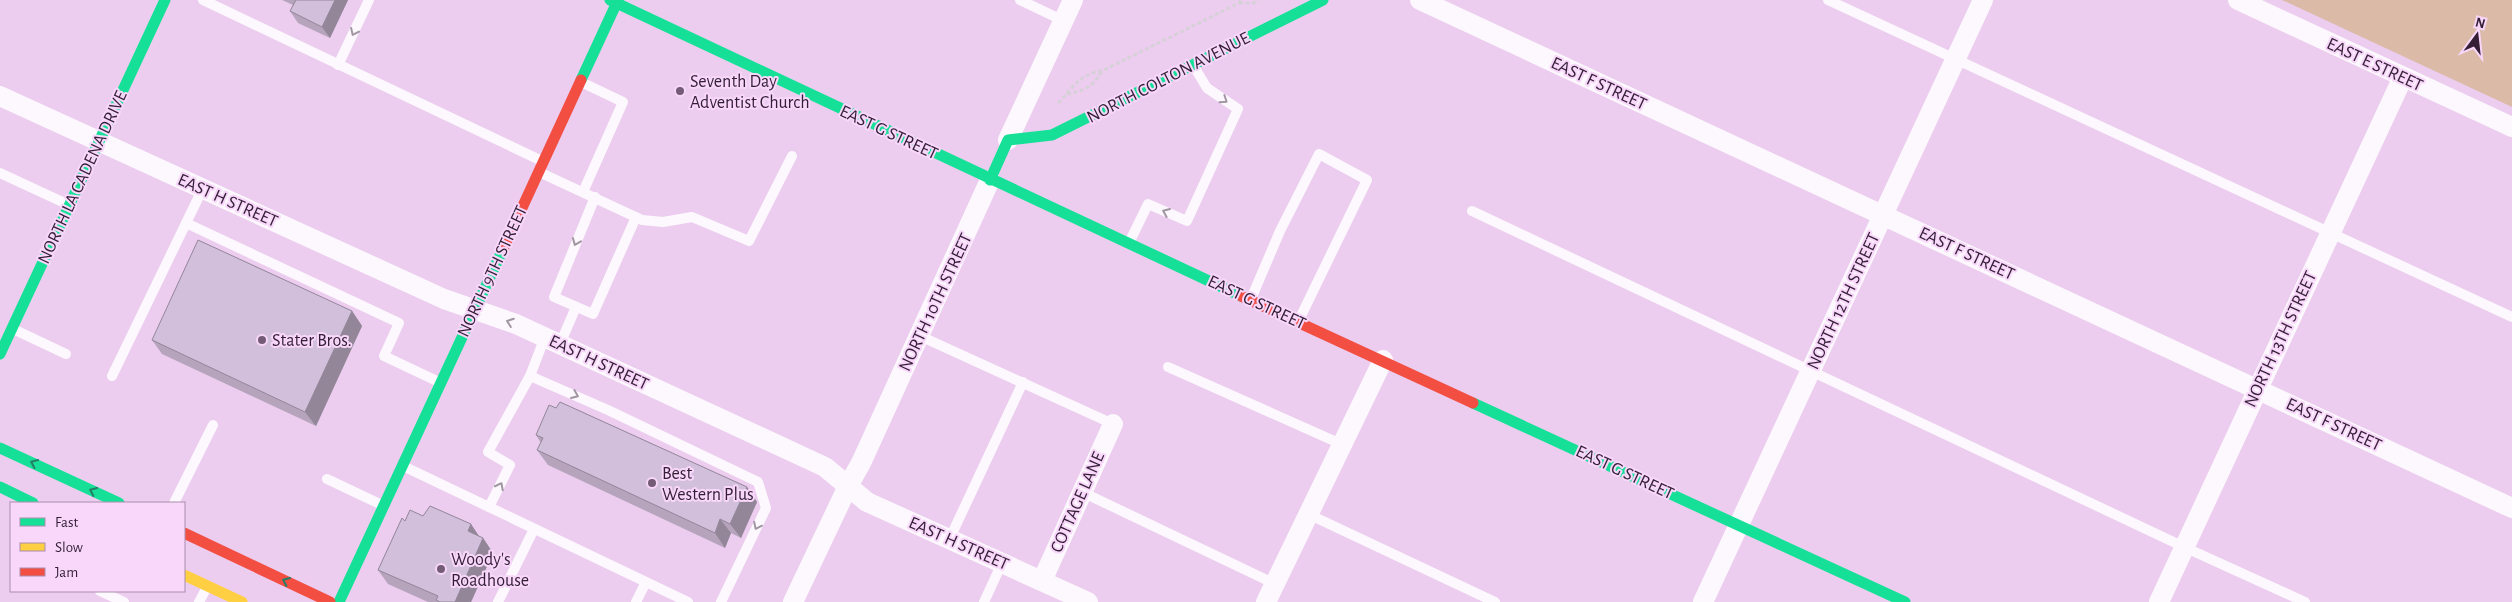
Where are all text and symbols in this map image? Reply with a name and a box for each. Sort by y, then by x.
north arrow [2452,10,2502,60]
text: N [2474,15,2487,31]
one-way arrow [350,27,360,36]
street label: NORTH COLTON AVENUE [1084,29,1253,127]
street label: EAST E STREET [2324,35,2426,95]
street label: EAST F STREET [1548,54,1649,114]
place label: Seventh Day Adventist Church [690,73,810,112]
marker: Seventh Day Adventist Church [674,85,686,97]
street label: NORTH LA CADENA DRIVE [35,88,131,267]
one-way arrow [1218,94,1228,103]
street label: EAST G STREET [837,102,941,164]
street label: EAST H STREET [175,171,281,231]
street label: NORTH 9TH STREET [455,203,531,340]
one-way arrow [1162,208,1171,218]
street label: EAST F STREET [1916,224,2017,284]
street label: NORTH 12TH STREET [1804,230,1884,373]
street label: NORTH 10TH STREET [896,231,976,374]
one-way arrow [572,237,582,246]
street label: NORTH 13TH STREET [2242,269,2320,410]
street label: EAST G STREET [1205,272,1309,334]
one-way arrow [506,318,515,328]
place label: Stater Bros. [272,332,352,350]
street label: EAST H STREET [546,332,651,394]
marker: Stater Bros. [256,334,268,346]
one-way arrow [570,389,579,400]
street label: EAST F STREET [2283,395,2384,455]
street label: EAST G STREET [1573,442,1677,504]
street label: COTTAGE LANE [1048,449,1108,555]
one-way arrow [30,459,39,470]
place label: Best Western Plus [662,465,754,504]
marker: Best Western Plus [646,477,658,489]
one-way arrow [494,482,504,491]
one-way arrow [90,487,99,497]
legend [10,502,185,592]
street label: EAST H STREET [906,514,1012,574]
text: Fast [55,515,79,530]
one-way arrow [753,521,764,530]
text: Slow [55,540,83,555]
place label: Woody's Roadhouse [451,551,529,590]
marker: Woody's Roadhouse [435,563,447,575]
text: Jam [55,565,78,580]
one-way arrow [282,577,291,588]

